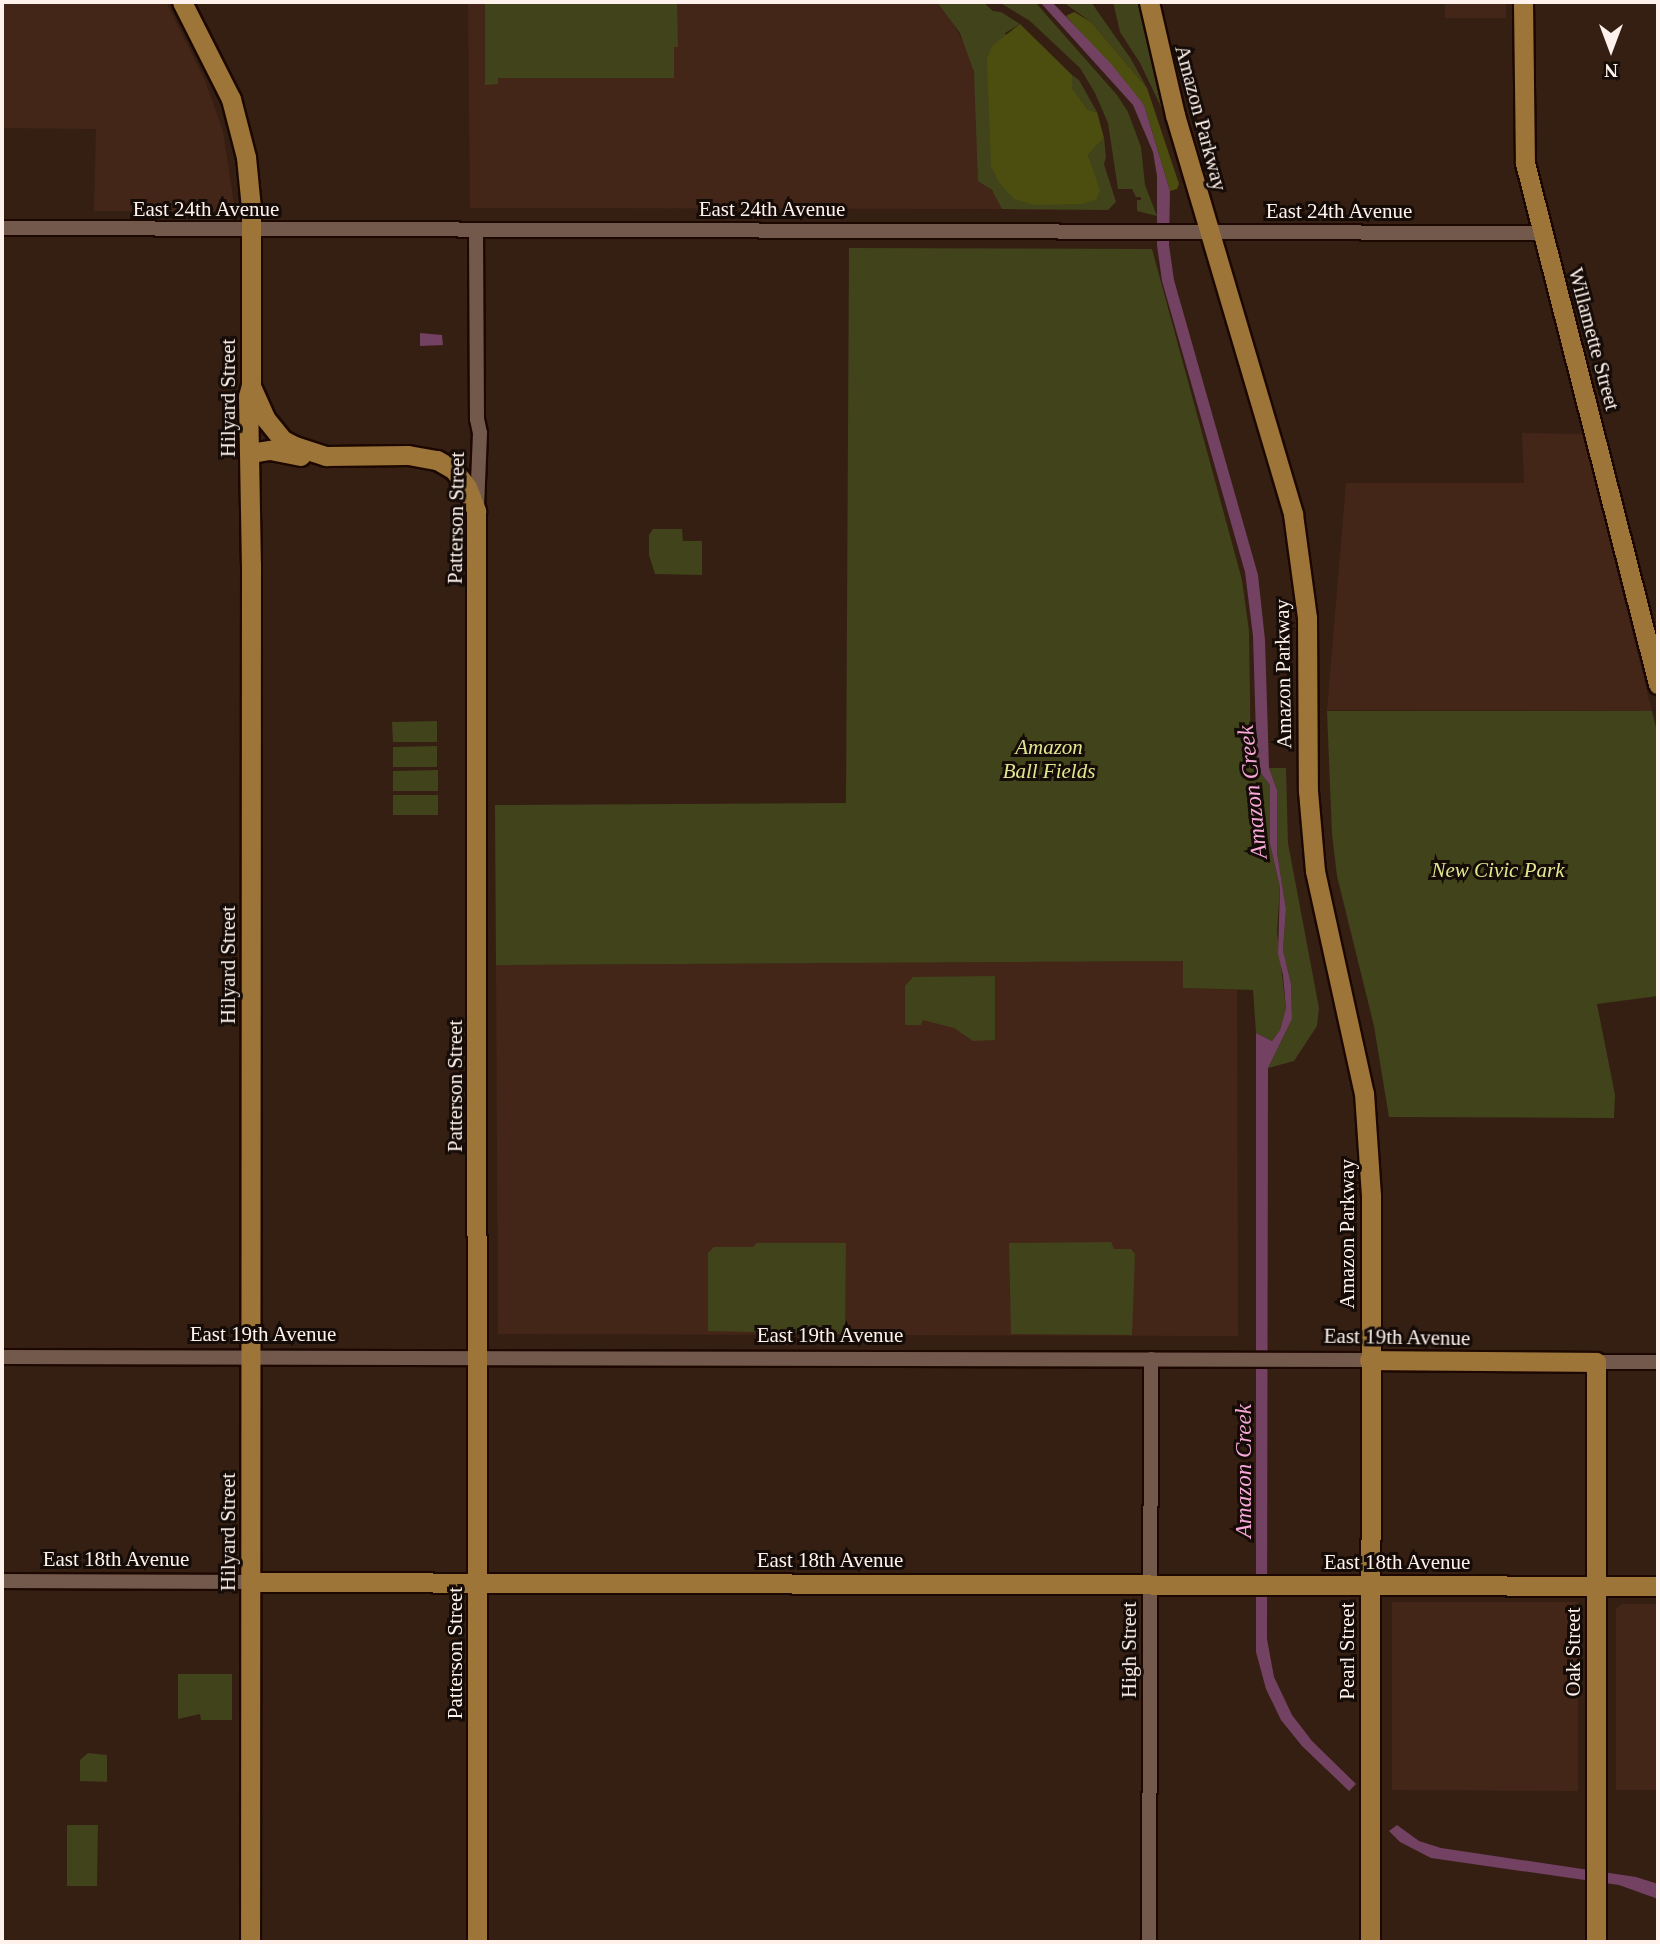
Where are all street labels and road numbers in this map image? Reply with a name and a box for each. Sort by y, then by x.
street label: Amazon Parkway [1169,42,1233,194]
street label: East 24th Avenue [132,196,280,222]
street label: East 24th Avenue [698,196,846,222]
street label: East 24th Avenue [1265,198,1413,224]
street label: Willamette Street [1563,265,1625,413]
street label: Hilyard Street [215,339,241,457]
street label: Patterson Street [442,452,470,584]
street label: Amazon Parkway [1269,599,1297,749]
street label: Hilyard Street [215,906,241,1024]
street label: Patterson Street [442,1020,468,1152]
street label: Amazon Parkway [1334,1159,1360,1309]
street label: East 19th Avenue [189,1321,337,1347]
street label: East 19th Avenue [756,1322,904,1348]
street label: East 19th Avenue [1323,1323,1471,1351]
street label: Hilyard Street [215,1473,241,1591]
street label: East 18th Avenue [42,1546,190,1572]
street label: East 18th Avenue [756,1547,904,1573]
street label: East 18th Avenue [1323,1549,1471,1575]
street label: Patterson Street [442,1587,468,1719]
street label: High Street [1116,1602,1142,1698]
street label: Pearl Street [1334,1602,1360,1700]
street label: Oak Street [1560,1607,1586,1697]

